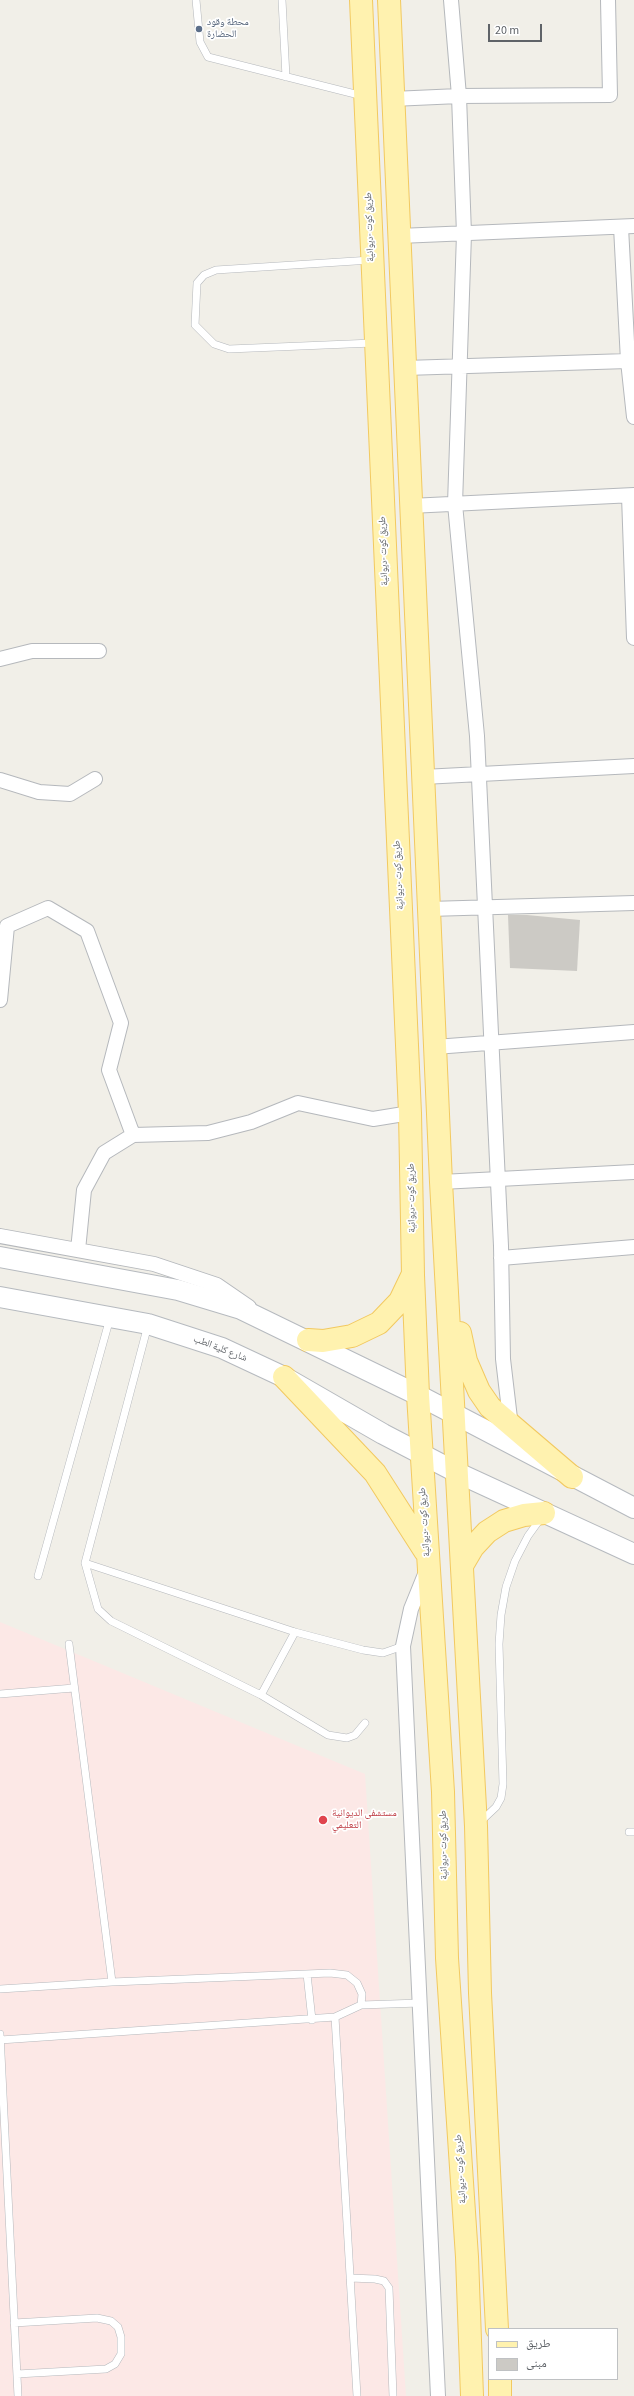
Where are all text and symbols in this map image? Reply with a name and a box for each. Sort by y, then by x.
scale bar [490,16,544,42]
place label: محطة وقود الحضارة [207,17,249,40]
text: 20 m [495,22,519,39]
marker: محطة وقود الحضارة [194,24,204,34]
street label: طريق كوت -ديوانية [363,192,377,262]
street label: طريق كوت -ديوانية [377,516,391,586]
street label: طريق كوت -ديوانية [391,840,407,910]
street label: طريق كوت -ديوانية [405,1163,419,1233]
street label: شارع كلية الطب [191,1333,249,1365]
street label: طريق كوت -ديوانية [417,1487,433,1557]
place label: مستشفى الديوانية التعليمي [332,1808,397,1832]
street label: طريق كوت -ديوانية [437,1810,451,1880]
marker: مستشفى الديوانية التعليمي [317,1814,329,1826]
street label: طريق كوت -ديوانية [453,2134,469,2204]
legend [488,2328,618,2380]
text: طريق [526,2335,551,2352]
text: مبنى [526,2355,547,2372]

